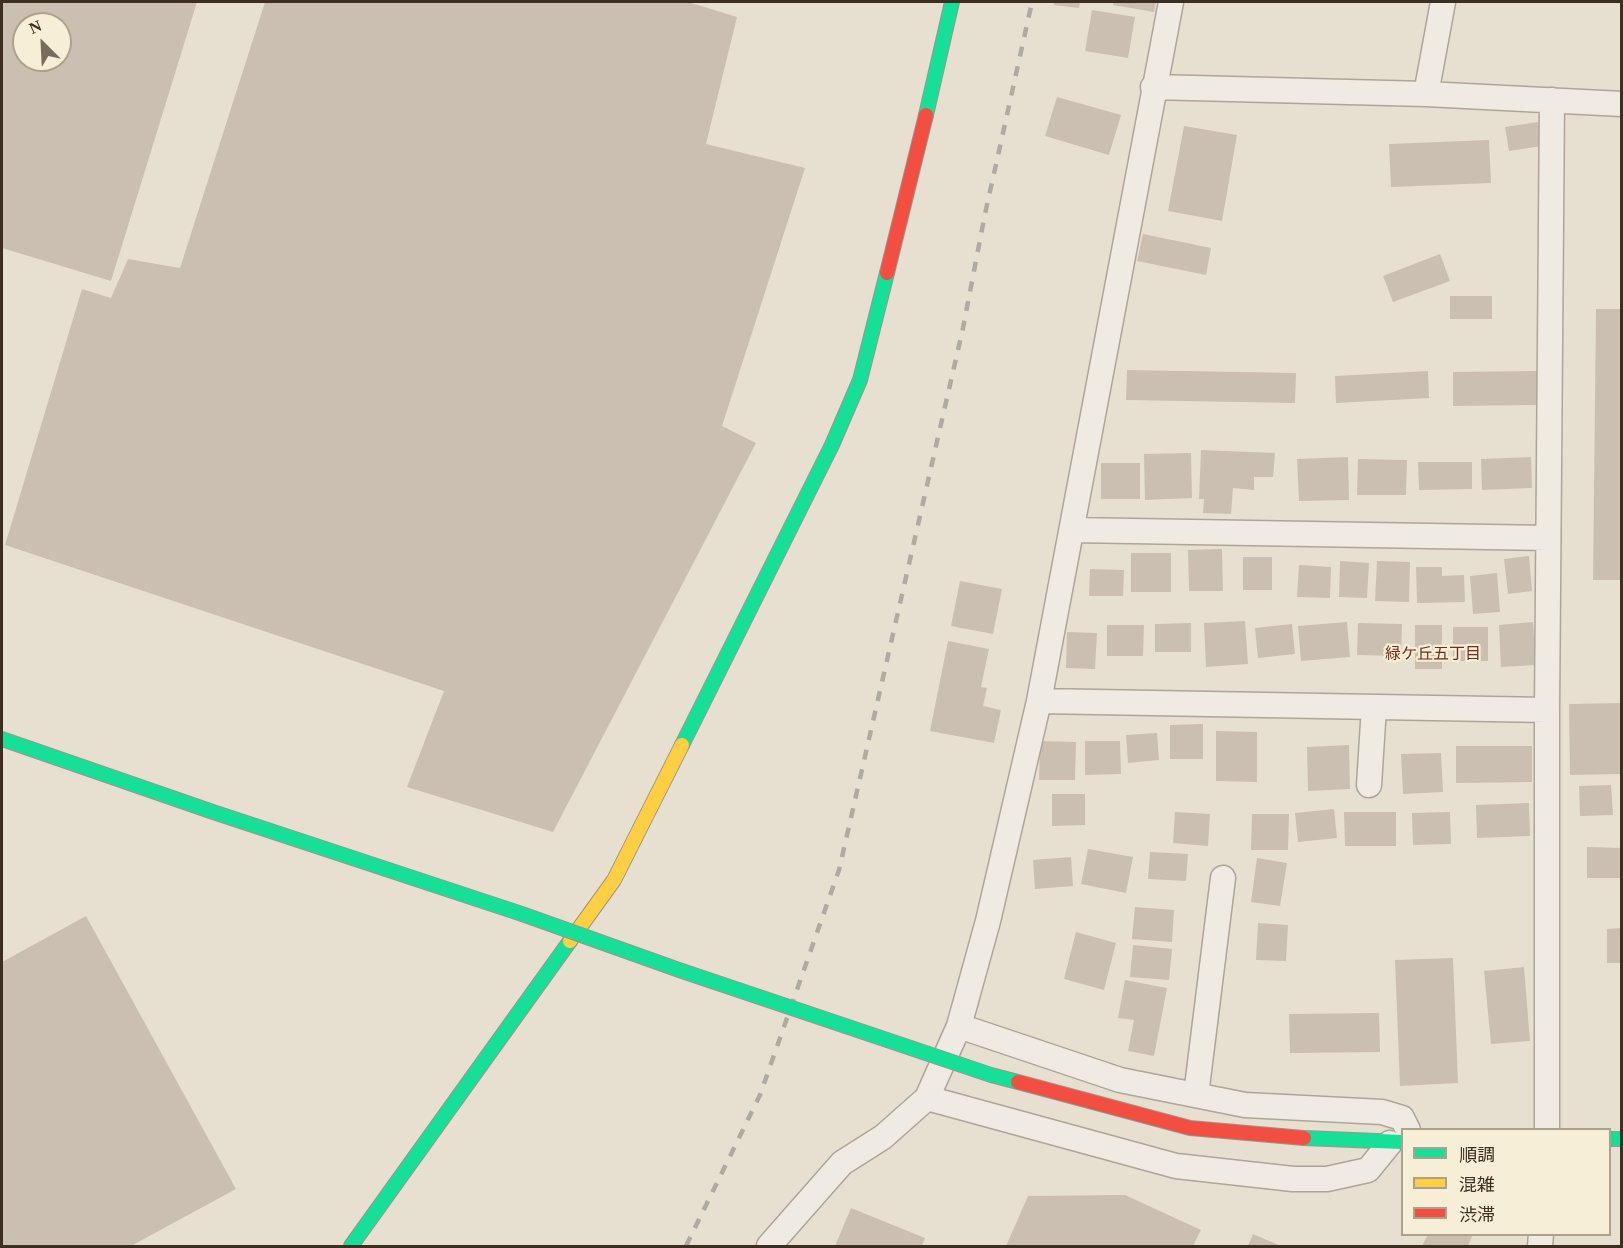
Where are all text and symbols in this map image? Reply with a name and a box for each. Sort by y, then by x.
north arrow [12,12,72,72]
text: N [27,17,44,37]
district label: 緑ケ丘五丁目 [1385,645,1481,665]
legend [1401,1128,1611,1236]
text: 順調 [1459,1145,1495,1165]
text: 混雑 [1459,1175,1495,1195]
text: 渋滞 [1459,1205,1495,1225]

